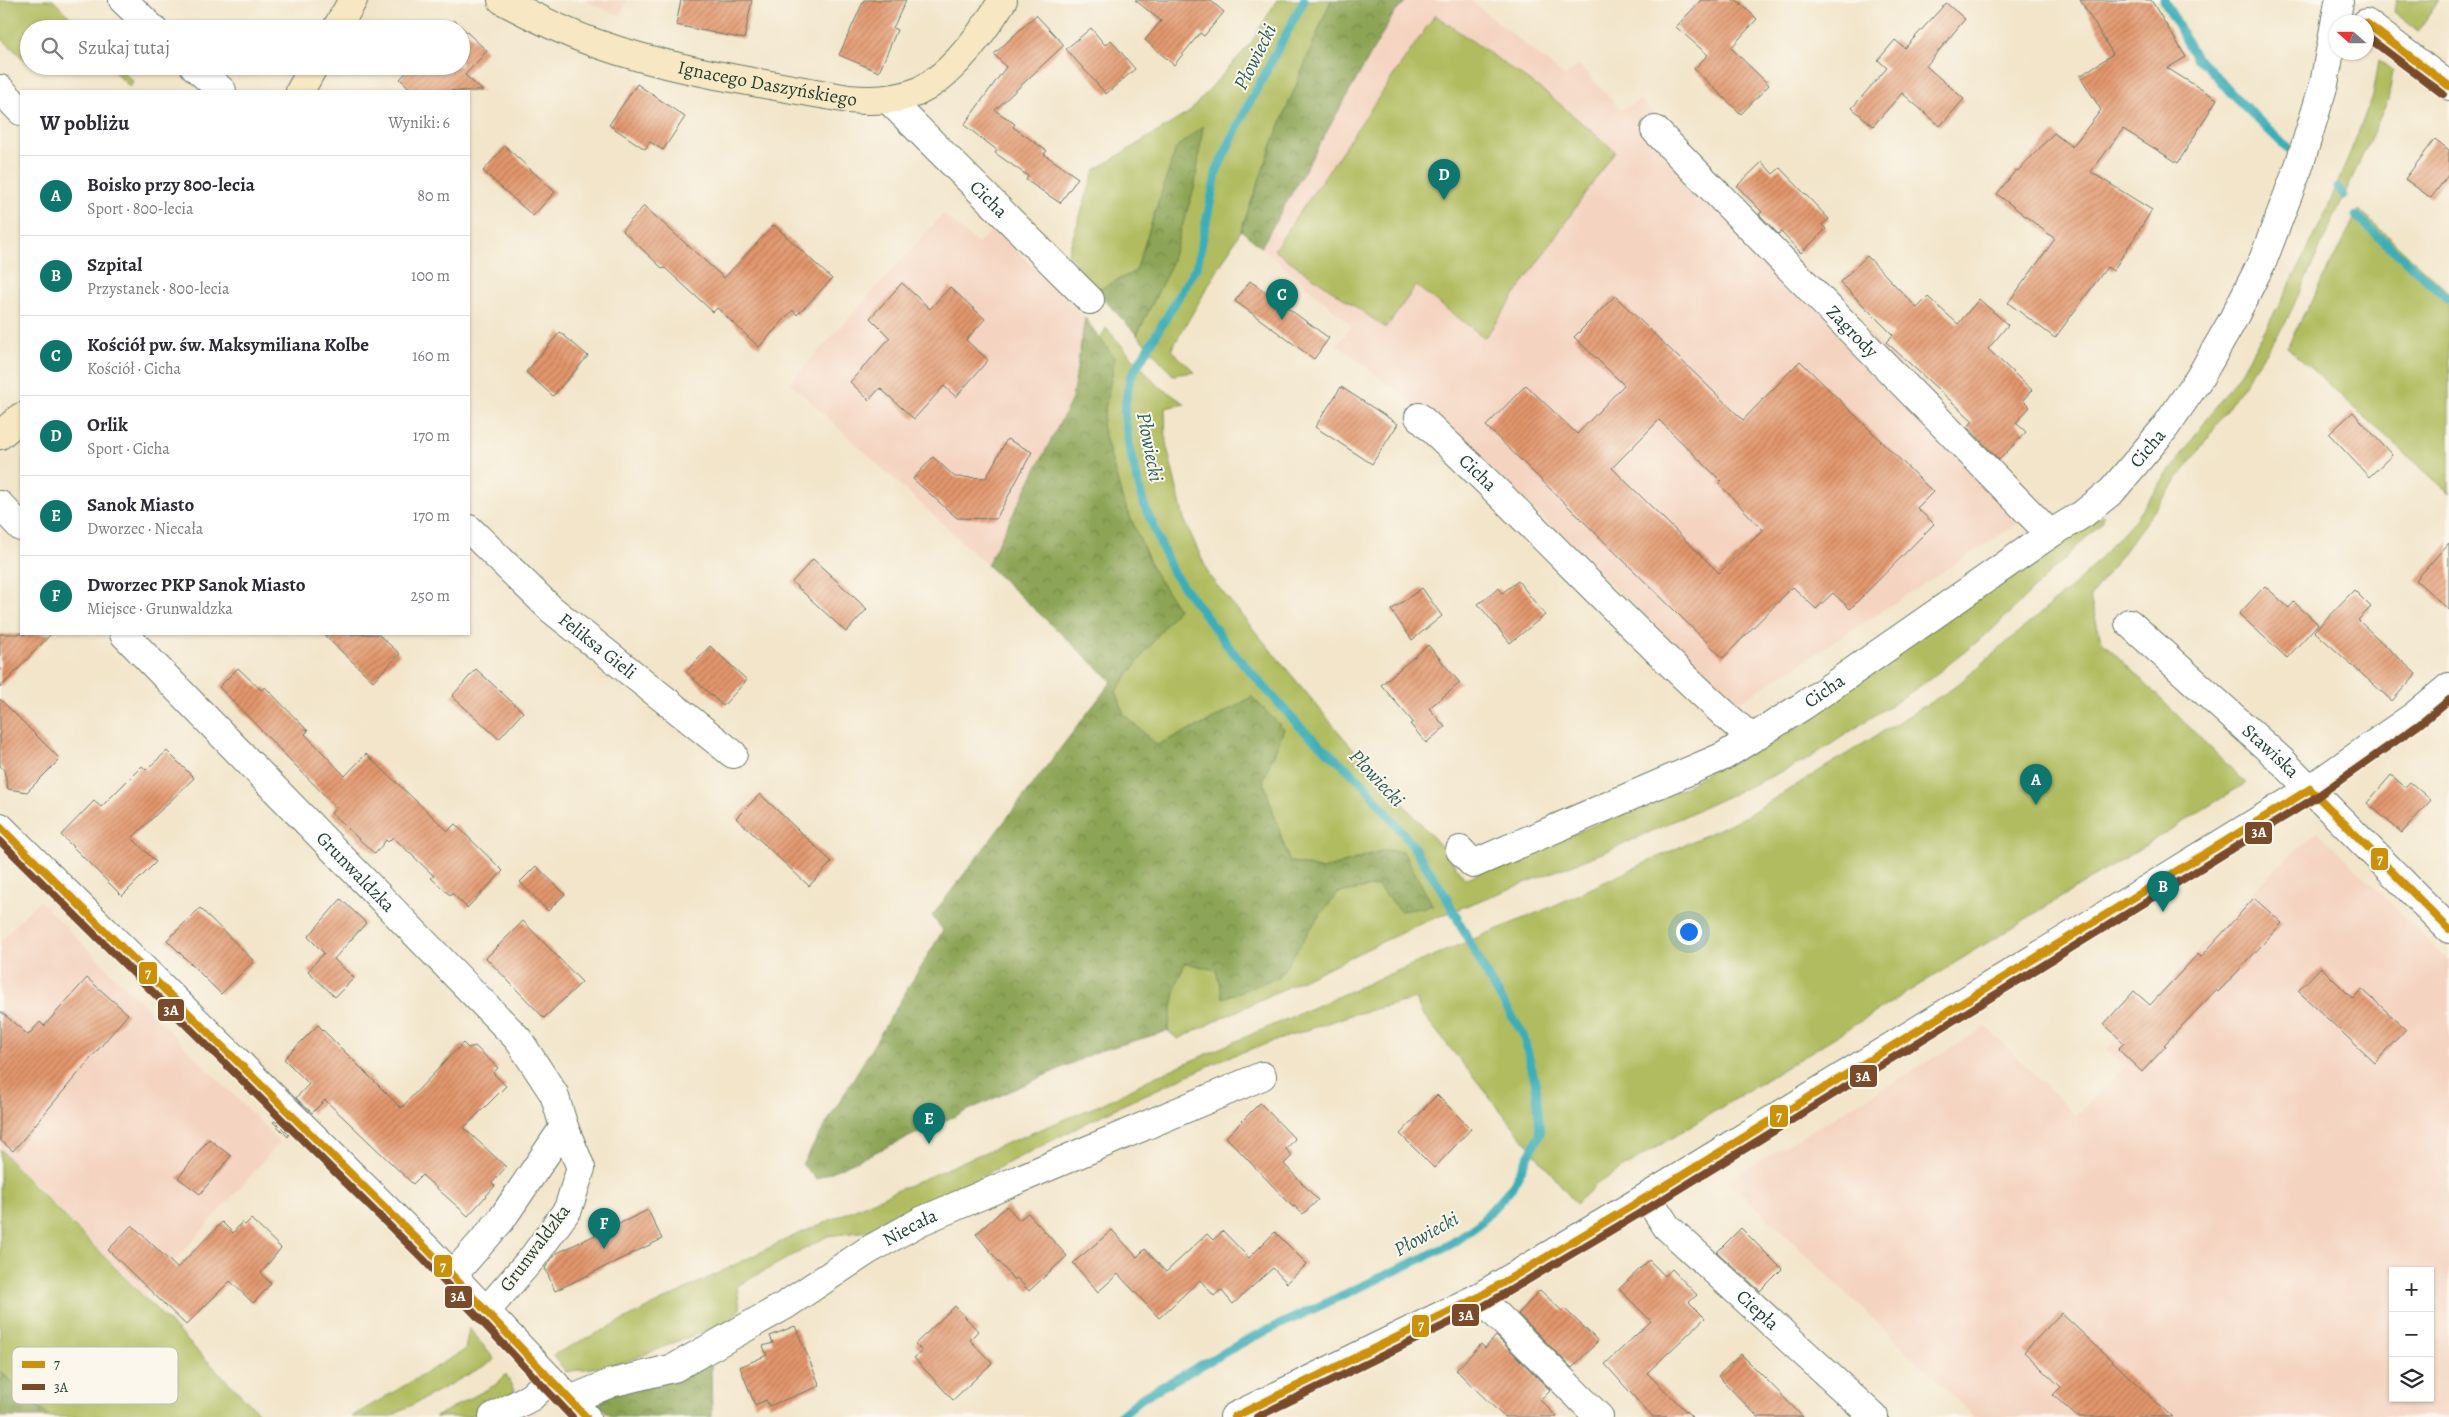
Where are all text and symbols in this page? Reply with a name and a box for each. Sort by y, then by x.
north arrow [2329,15,2374,60]
search box [20,20,470,75]
water label: Płowiecki [1227,20,1283,94]
icon: search [38,34,66,62]
text: Szukaj tutaj [78,35,170,61]
street label: Ignacego Daszyńskiego [675,54,858,113]
text: W pobliżu [40,109,129,137]
text: Wyniki: 6 [388,112,450,134]
pin: D [1428,159,1460,200]
text: Boisko przy 800-lecia [87,172,255,198]
street label: Cicha [964,174,1014,224]
text: A [51,185,61,207]
text: 80 m [417,185,450,207]
text: Sport · 800-lecia [87,198,194,220]
text: Szpital [87,252,142,278]
text: B [51,265,61,287]
text: 100 m [411,265,450,287]
text: Przystanek · 800-lecia [87,278,230,300]
pin: C [1266,279,1298,320]
street label: Zagrody [1820,300,1884,364]
text: Kościół pw. św. Maksymiliana Kolbe [87,332,369,358]
text: C [51,345,61,367]
text: 160 m [412,345,450,367]
text: Kościół · Cicha [87,358,181,380]
water label: Płowiecki [1130,410,1170,484]
text: Orlik [87,412,128,438]
street label: Cicha [2124,423,2172,474]
text: D [50,425,62,447]
text: 170 m [413,425,450,447]
text: Sport · Cicha [87,438,170,460]
street label: Cicha [1453,448,1503,497]
text: Sanok Miasto [87,492,194,518]
text: E [51,505,61,527]
text: 170 m [413,505,450,527]
text: Dworzec · Niecała [87,518,203,540]
text: Dworzec PKP Sanok Miasto [87,572,306,598]
text: F [52,585,60,607]
text: 250 m [411,585,450,607]
text: Miejsce · Grunwaldzka [87,598,233,620]
street label: Feliksa Gieli [553,607,642,685]
street label: Cicha [1799,668,1850,714]
street label: Stawiska [2236,718,2305,784]
water label: Płowiecki [1343,743,1411,813]
pin: A [2020,764,2052,805]
line badge: 3A [2244,821,2273,845]
text: 3A [2252,823,2267,842]
street label: Grunwaldzka [310,826,401,918]
line badge: 7 [2370,847,2389,871]
text: 7 [2377,850,2383,869]
pin: B [2147,871,2179,912]
your location [1676,919,1702,945]
line badge: 7 [138,961,158,985]
text: 7 [145,964,151,983]
line badge: 3A [157,998,185,1022]
text: 3A [164,1001,179,1020]
line badge: 3A [1849,1064,1878,1088]
text: 3A [1856,1067,1871,1086]
pin: E [913,1103,945,1144]
line badge: 7 [1769,1104,1789,1128]
text: 7 [1776,1107,1782,1126]
street label: Grunwaldzka [494,1199,577,1297]
street label: Niecała [878,1203,941,1253]
water label: Płowiecki [1389,1205,1463,1263]
pin: F [588,1208,620,1249]
line badge: 7 [433,1254,453,1278]
text: 7 [440,1257,446,1276]
map controls [2389,1267,2434,1402]
button: + [2389,1267,2434,1312]
street label: Ciepła [1731,1284,1785,1337]
line badge: 3A [444,1285,473,1309]
text: 3A [451,1287,466,1306]
line badge: 3A [1451,1303,1480,1327]
text: 3A [1459,1306,1474,1325]
button: − [2389,1312,2434,1357]
line badge: 7 [1411,1314,1430,1338]
text: 7 [1418,1316,1424,1335]
legend [12,1347,178,1404]
text: 7 [54,1355,60,1374]
button: layers [2389,1357,2434,1402]
text: 3A [54,1378,69,1397]

